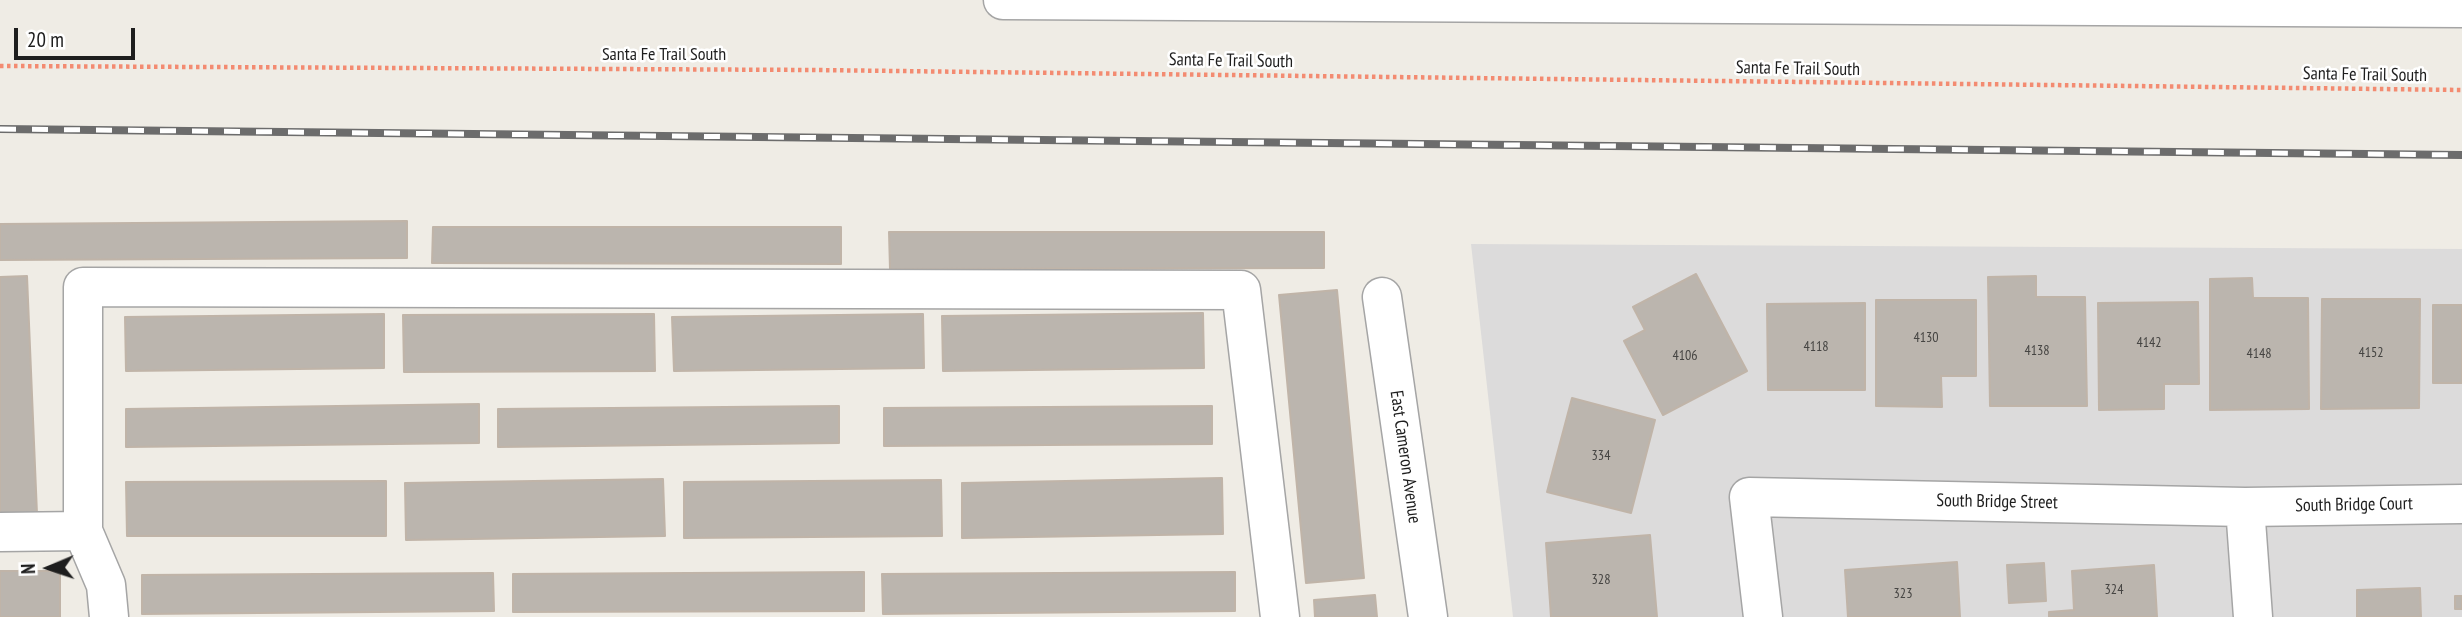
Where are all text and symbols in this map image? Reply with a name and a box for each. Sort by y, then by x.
scale bar [18,14,138,58]
text: 20 m [27,26,64,53]
street label: Santa Fe Trail South [602,44,726,66]
street label: Santa Fe Trail South [1169,49,1293,73]
street label: Santa Fe Trail South [1736,57,1860,81]
street label: Santa Fe Trail South [2303,63,2427,87]
house number: 4130 [1913,330,1939,346]
house number: 4142 [2136,335,2162,351]
house number: 4118 [1803,339,1829,355]
house number: 4138 [2024,343,2050,359]
house number: 4152 [2358,345,2384,361]
house number: 4148 [2246,346,2272,362]
house number: 4106 [1672,348,1698,364]
street label: East Cameron Avenue [1385,389,1425,525]
house number: 334 [1592,448,1610,464]
street label: South Bridge Street [1936,490,2058,514]
street label: South Bridge Court [2295,493,2413,517]
north arrow [14,533,84,603]
text: N [16,563,40,574]
house number: 328 [1592,572,1610,588]
house number: 324 [2105,582,2123,598]
house number: 323 [1894,586,1912,602]

